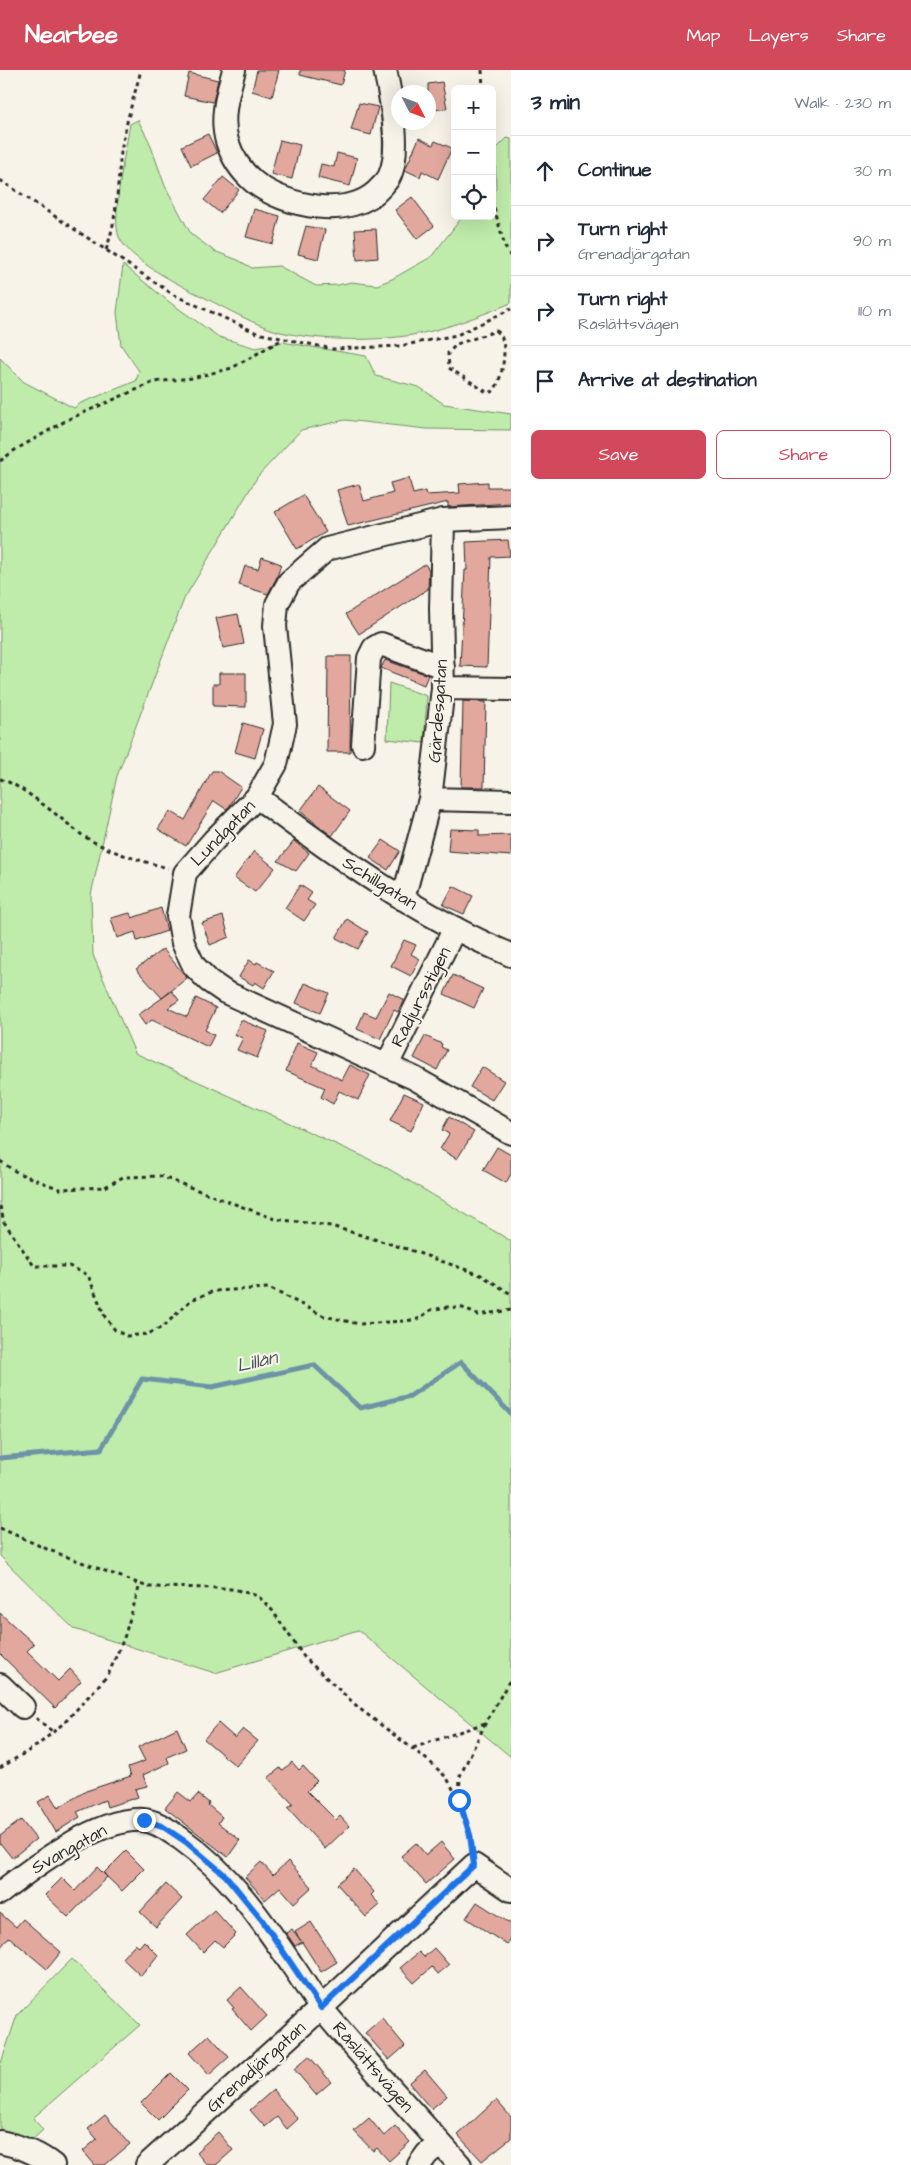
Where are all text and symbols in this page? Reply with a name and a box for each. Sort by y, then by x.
text: Nearbee [25,18,118,52]
text: Map [686,23,720,48]
text: Layers [748,23,809,48]
text: Share [837,23,886,48]
north arrow [391,85,436,130]
map controls [451,85,496,220]
button: + [451,85,496,130]
text: 3 min [531,88,580,117]
text: Walk · 230 m [794,92,891,114]
button: − [451,130,496,175]
icon: ahead [531,157,559,185]
text: Continue [578,157,652,184]
text: 30 m [854,160,891,182]
button: locate [451,175,496,220]
text: Turn right [578,216,667,243]
icon: right [531,227,559,255]
text: 90 m [853,230,891,252]
text: Grenadjärgatan [578,243,690,265]
text: Turn right [578,286,667,313]
icon: right [531,297,559,325]
text: 110 m [858,300,891,322]
text: Råslättsvägen [578,313,679,335]
icon: arrive [531,367,559,395]
text: Arrive at destination [578,367,757,394]
button: Save [531,430,706,479]
button: Share [716,430,891,479]
street label: Gärdesgatan [422,659,455,764]
street label: Lundgatan [185,794,262,872]
street label: Schillgatan [337,850,422,917]
street label: Rådjursstigen [385,943,458,1052]
water label: Lillån [234,1344,282,1380]
route start [448,1789,471,1812]
route end [133,1809,156,1832]
street label: Svangatan [27,1818,112,1881]
street label: Grenadjärgatan [201,2016,312,2119]
street label: Råslättsvägen [326,2016,420,2119]

